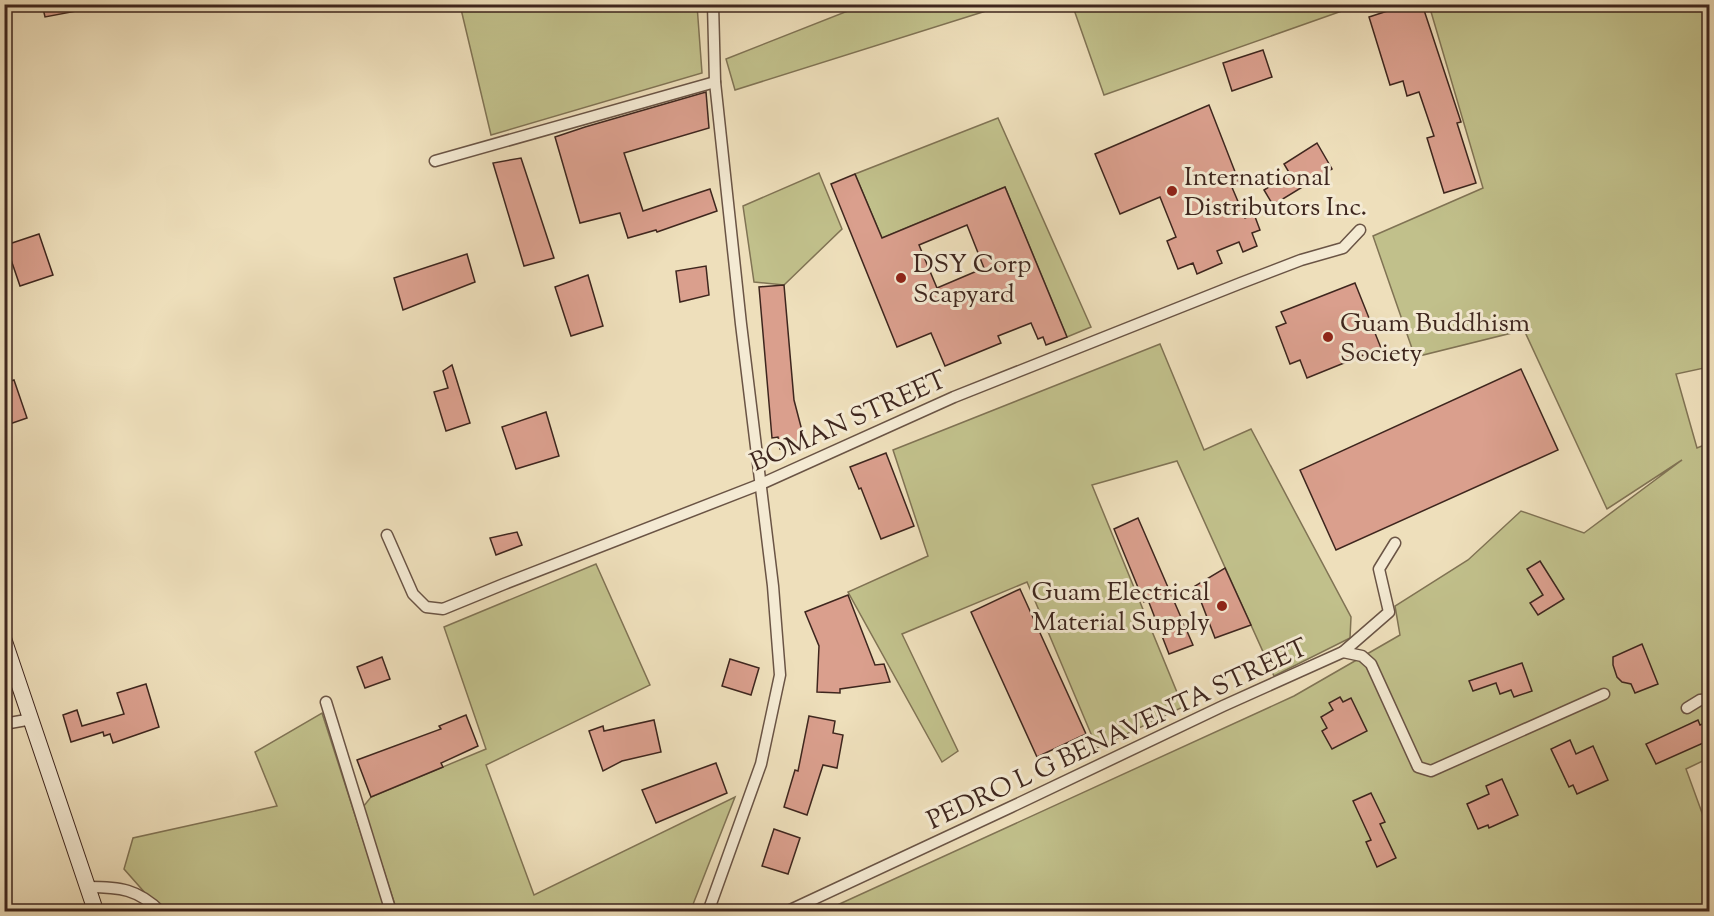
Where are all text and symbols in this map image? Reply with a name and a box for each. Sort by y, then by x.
place label: International Distributors Inc. [1184,160,1367,227]
marker: International Distributors Inc. [1165,184,1179,198]
place label: DSY Corp Scapyard [913,247,1031,314]
marker: DSY Corp Scapyard [894,271,908,285]
place label: Guam Buddhism Society [1340,306,1530,373]
marker: Guam Buddhism Society [1321,330,1335,344]
street label: BOMAN STREET [745,362,953,482]
place label: Guam Electrical Material Supply [1031,575,1210,642]
marker: Guam Electrical Material Supply [1215,599,1229,613]
street label: PEDRO L G BENAVENTA STREET [921,630,1315,840]

